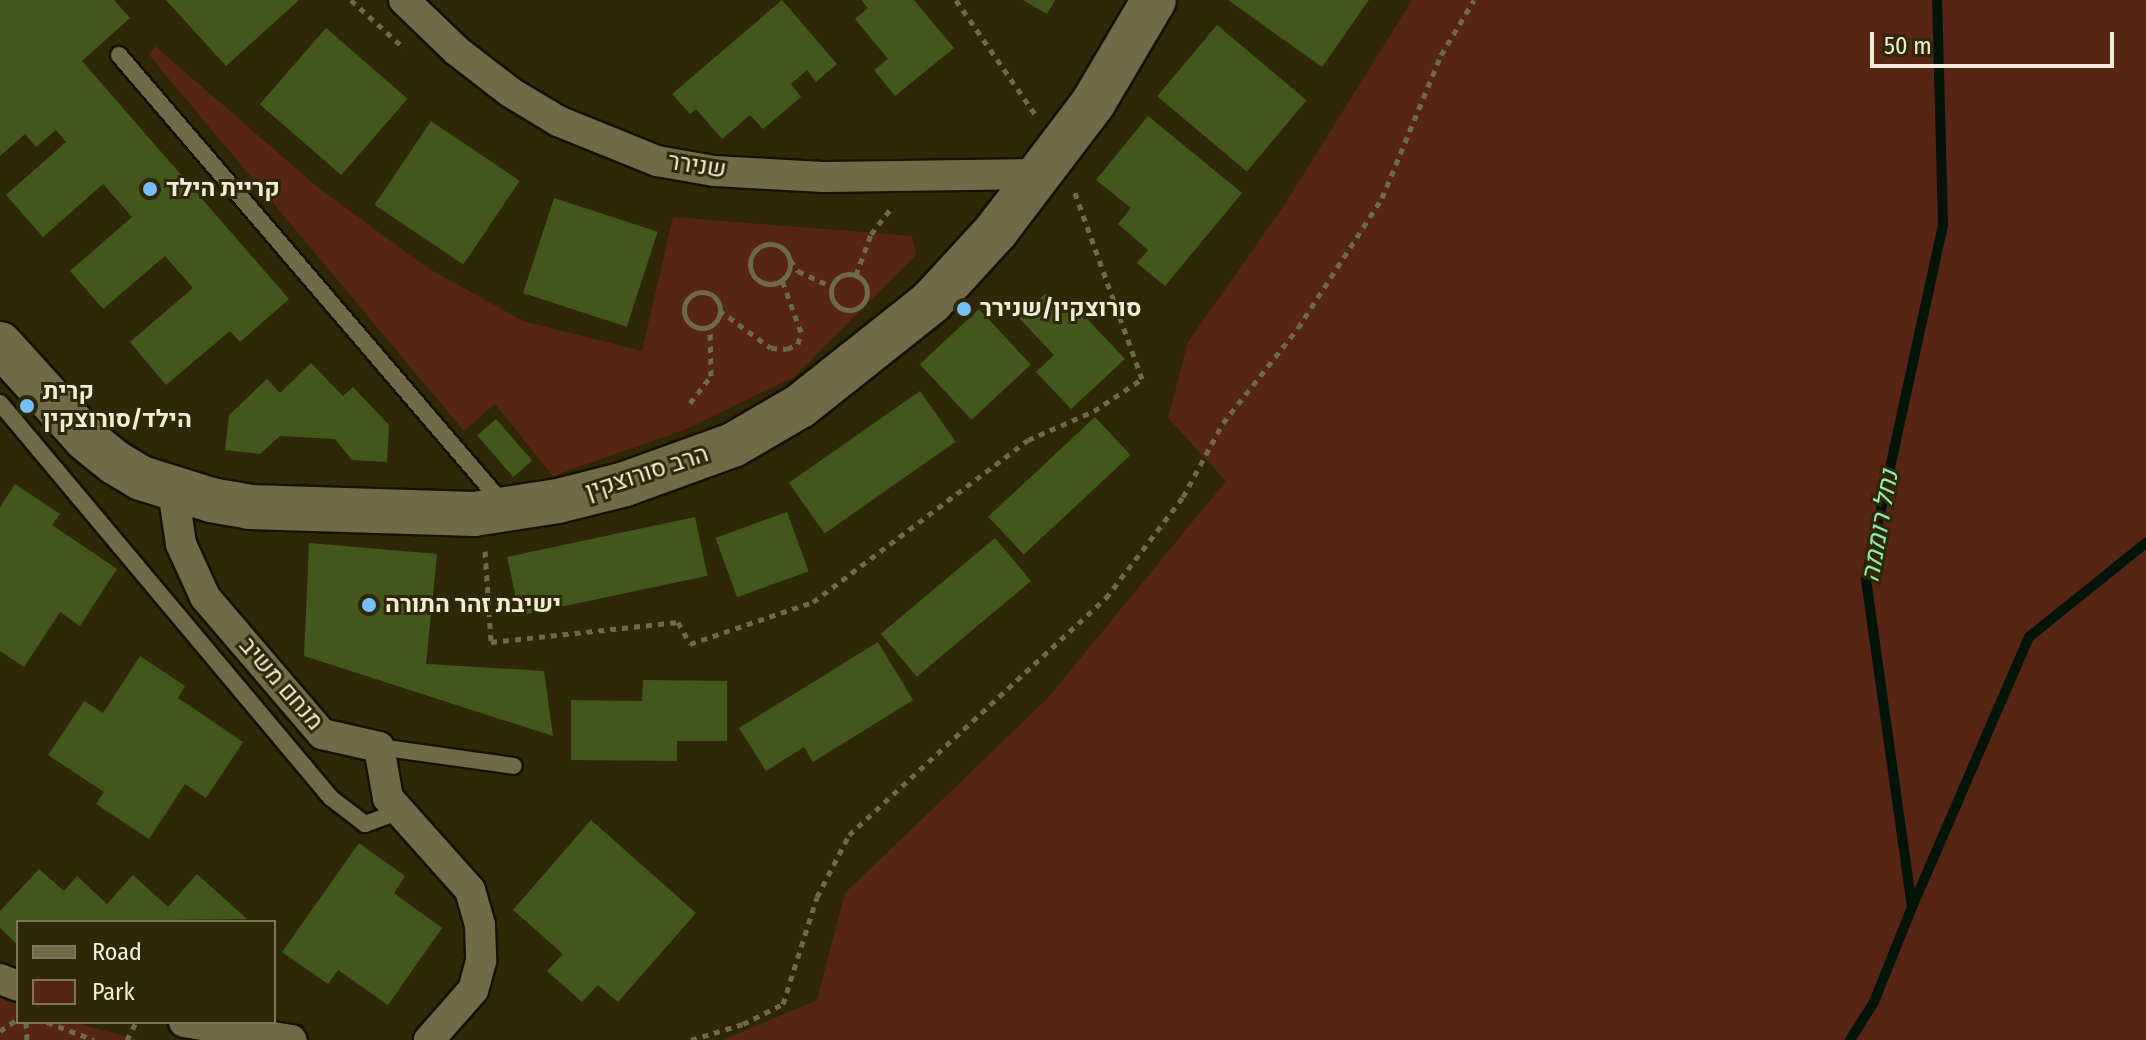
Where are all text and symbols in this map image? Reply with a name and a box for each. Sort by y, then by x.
scale bar [1874,16,2118,66]
text: 50 m [1884,32,1932,60]
street label: שנירר [666,147,728,185]
place label: קריית הילד [166,175,280,203]
marker: קריית הילד [141,180,159,198]
place label: סורוצקין/שנירר [980,295,1141,323]
marker: סורוצקין/שנירר [955,300,973,318]
place label: קרית הילד/סורוצקין [43,378,192,434]
marker: קרית הילד/סורוצקין [18,397,36,415]
street label: הרב סורוצקין [582,440,712,506]
water label: נחל רוממה [1855,468,1905,584]
place label: ישיבת זהר התורה [385,591,561,619]
marker: ישיבת זהר התורה [360,596,378,614]
street label: מנחם משיב [233,632,329,736]
legend [16,920,276,1024]
text: Road [92,938,142,966]
text: Park [92,978,135,1006]

